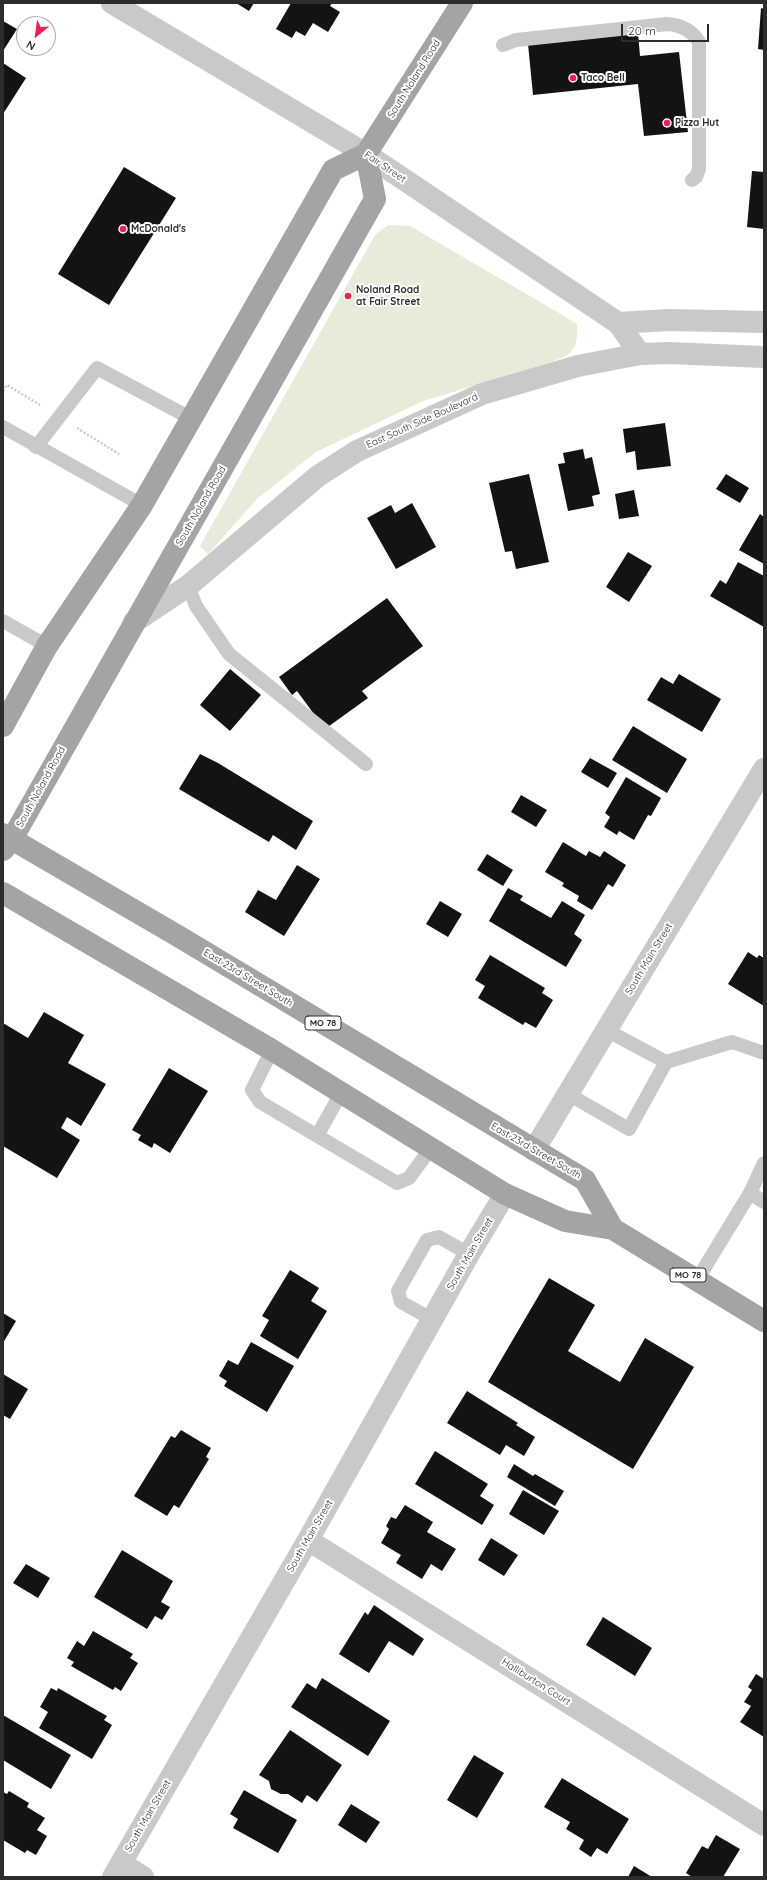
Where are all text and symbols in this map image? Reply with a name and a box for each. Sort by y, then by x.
north arrow [16,16,56,56]
scale bar [623,16,711,42]
text: 20 m [628,23,656,38]
text: N [24,38,38,54]
street label: South Noland Road [385,38,443,120]
place label: Taco Bell [581,72,625,84]
marker: Taco Bell [568,73,578,83]
place label: Pizza Hut [675,117,719,129]
marker: Pizza Hut [662,118,672,128]
street label: Fair Street [362,149,408,185]
place label: McDonald's [131,223,186,235]
marker: McDonald's [118,224,128,234]
place label: Noland Road at Fair Street [356,284,420,308]
marker: Noland Road at Fair Street [343,291,353,301]
street label: East South Side Boulevard [364,391,480,451]
street label: South Noland Road [173,464,229,548]
street label: South Noland Road [14,745,68,829]
street label: South Main Street [623,921,675,997]
street label: East 23rd Street South [201,947,295,1009]
road number: MO 78 [305,1016,341,1030]
street label: East 23rd Street South [489,1120,583,1182]
street label: South Main Street [444,1216,496,1292]
road number: MO 78 [670,1268,706,1282]
street label: South Main Street [284,1498,336,1574]
street label: Halliburton Court [499,1656,573,1708]
street label: South Main Street [122,1778,174,1854]

